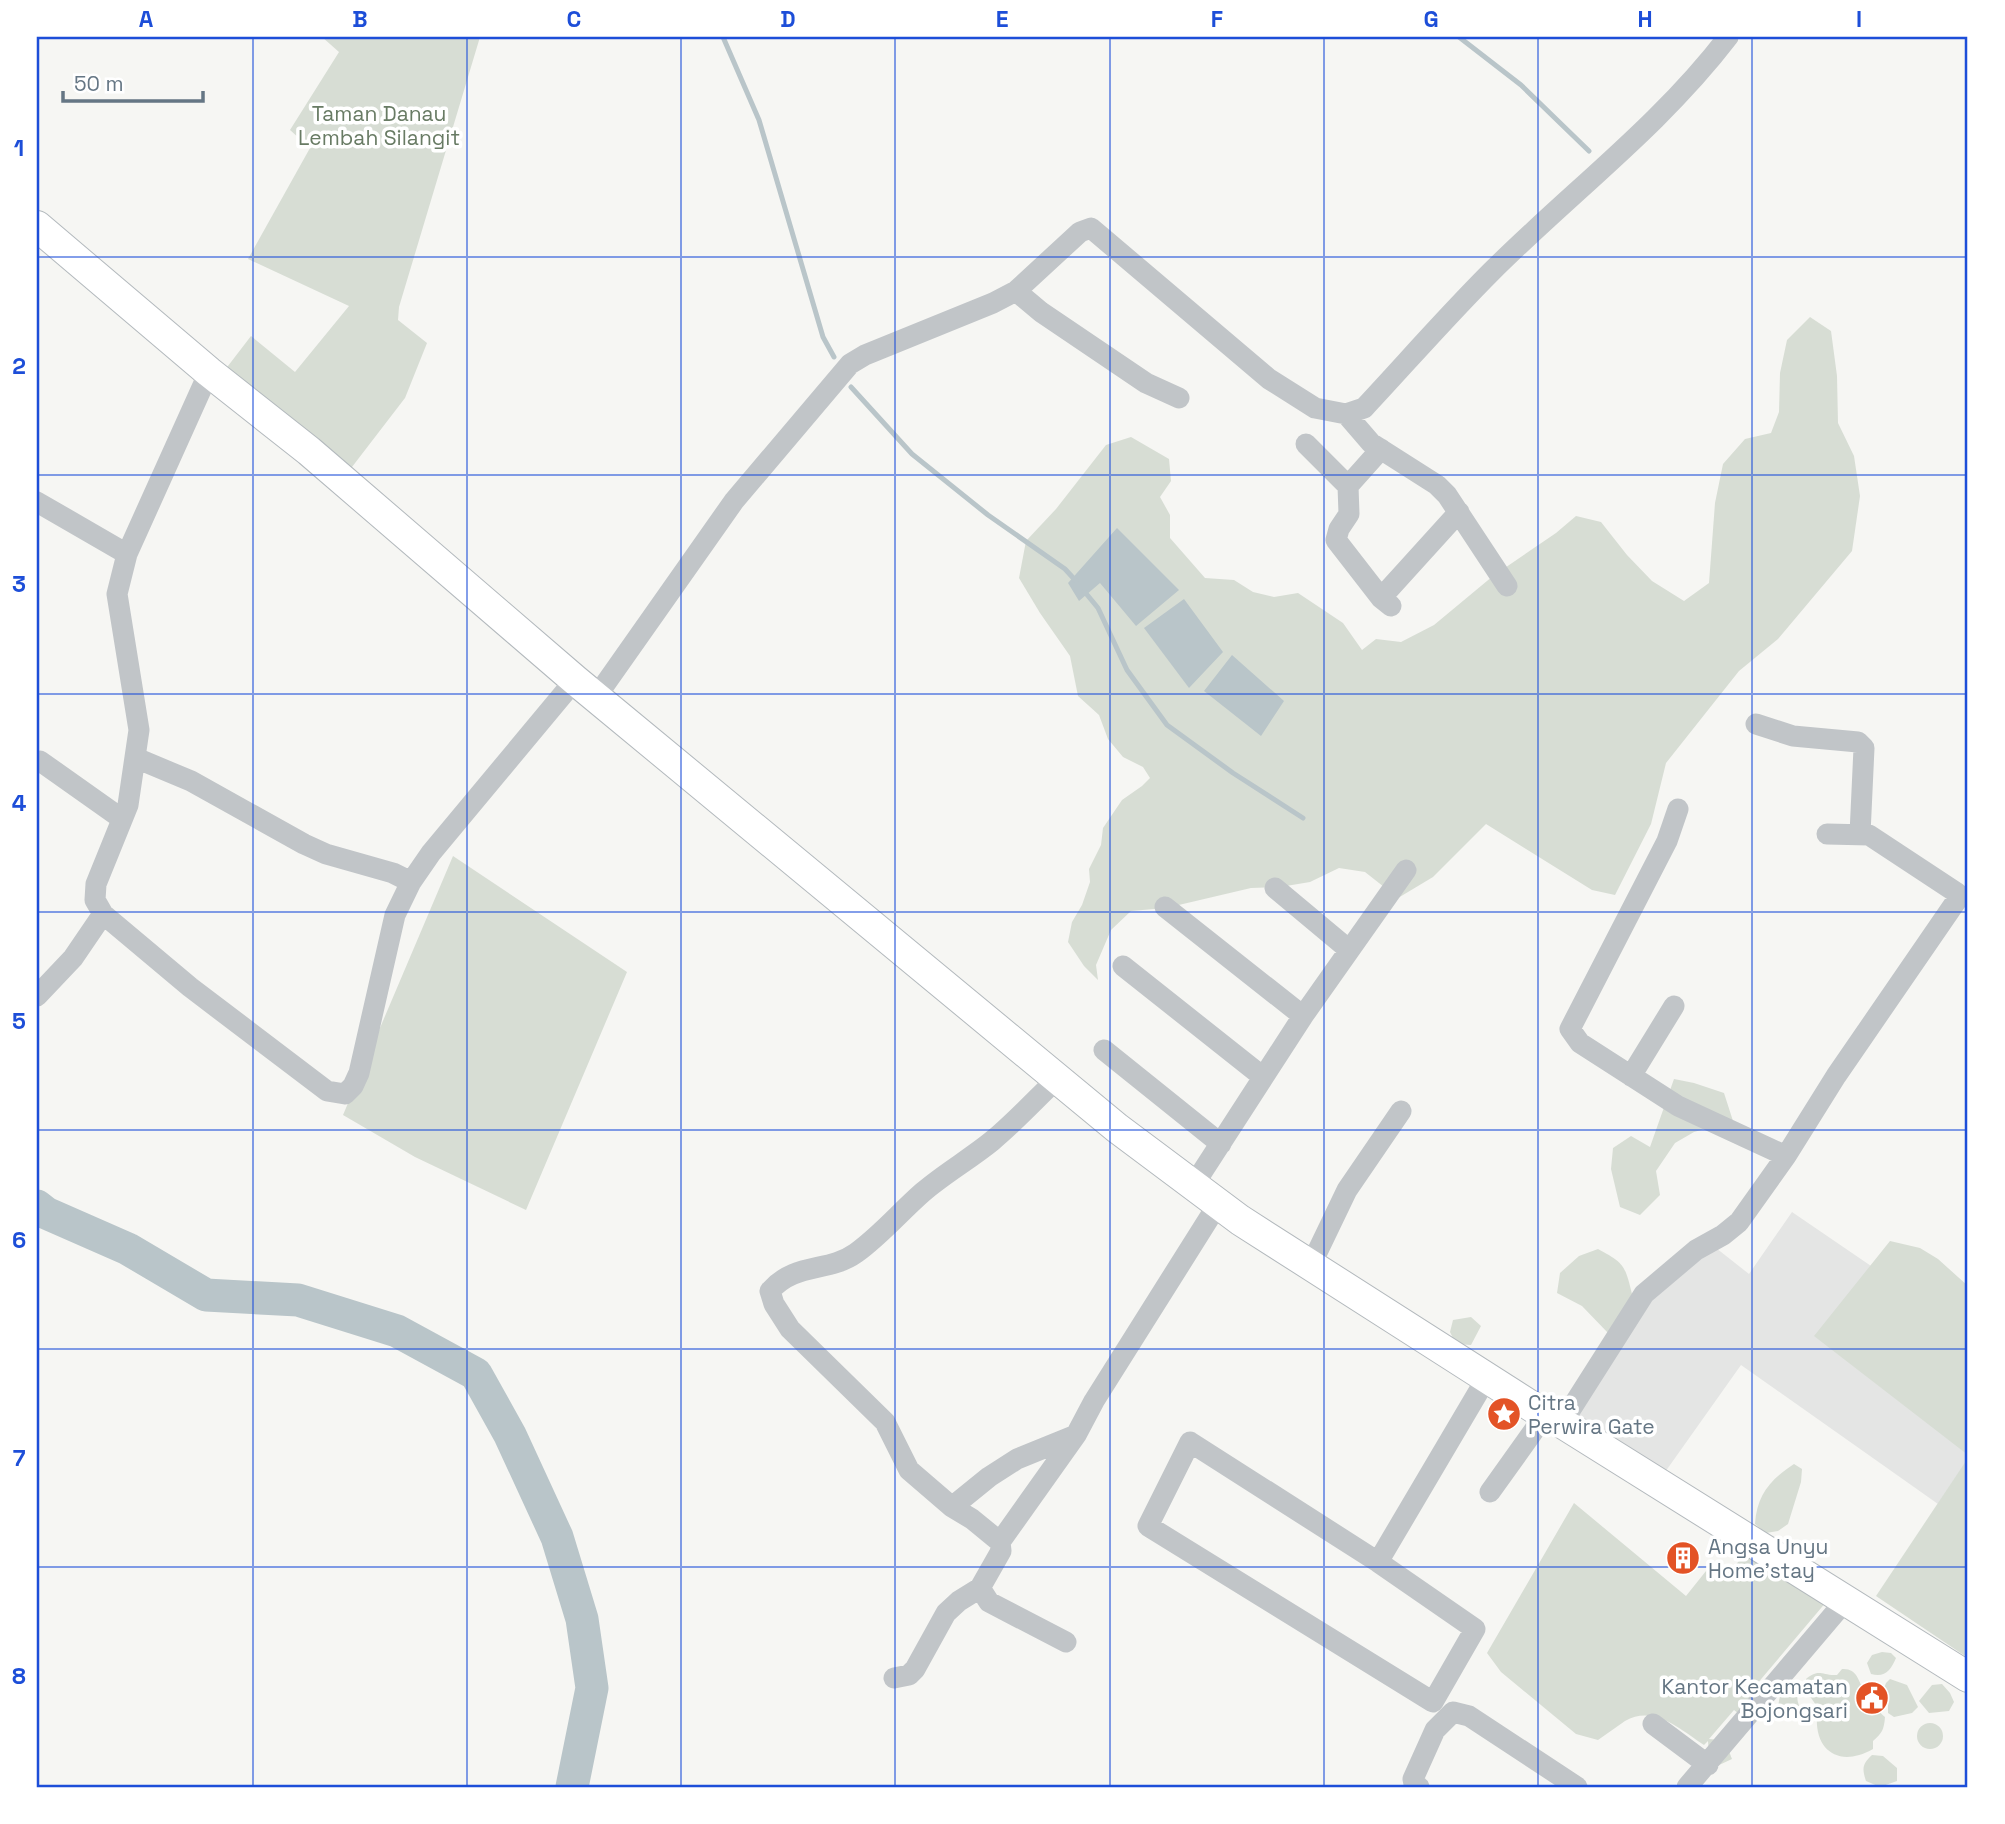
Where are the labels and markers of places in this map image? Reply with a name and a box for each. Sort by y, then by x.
place label: Citra Perwira Gate [1528,1389,1655,1440]
place icon: Citra Perwira Gate [1485,1395,1523,1433]
place label: Angsa Unyu Home'stay [1708,1533,1828,1584]
building icon: Angsa Unyu Home'stay [1664,1539,1702,1577]
place label: Kantor Kecamatan Bojongsari [1661,1673,1848,1724]
public building icon: Kantor Kecamatan Bojongsari [1853,1679,1891,1717]

